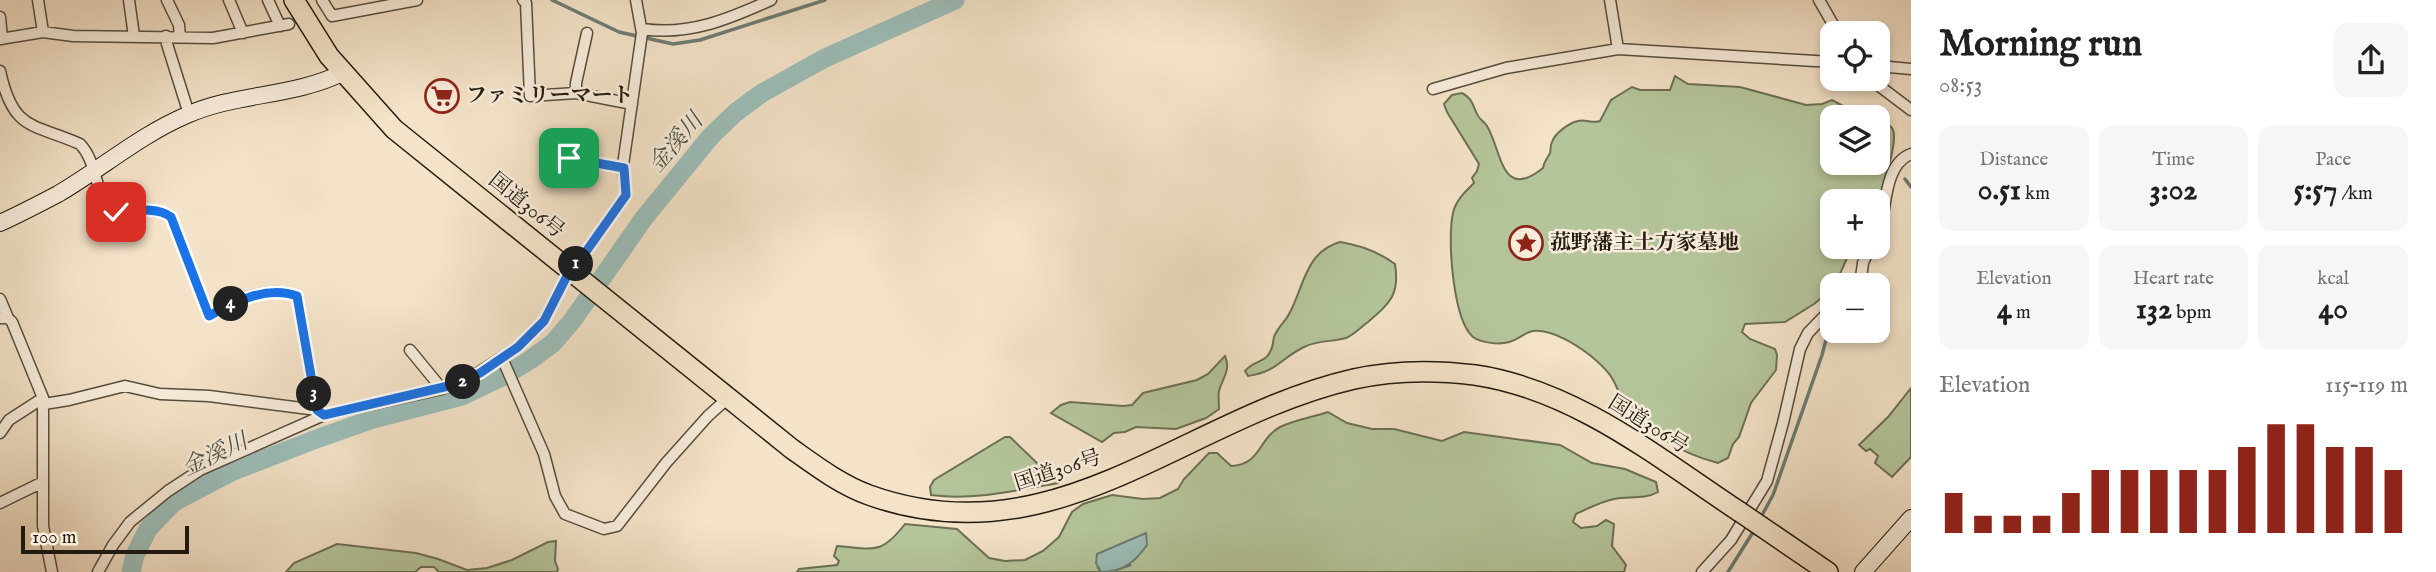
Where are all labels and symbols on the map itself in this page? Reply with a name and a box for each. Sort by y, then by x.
supermarket icon: ファミリーマート [423,77,461,115]
place label: ファミリーマート [466,83,634,110]
water label: 金溪川 [642,105,712,179]
pin [539,128,599,188]
street label: 国道306号 [483,167,569,245]
pin [86,182,146,242]
place icon: 菰野藩主土方家墓地 [1507,224,1545,262]
place label: 菰野藩主土方家墓地 [1550,230,1739,257]
pin: 1 [558,246,594,282]
pin: 4 [214,286,248,322]
pin: 2 [446,364,480,400]
pin: 3 [296,376,332,412]
street label: 国道306号 [1603,390,1693,460]
water label: 金溪川 [178,426,255,483]
street label: 国道306号 [1011,444,1105,498]
scale bar [21,523,189,555]

